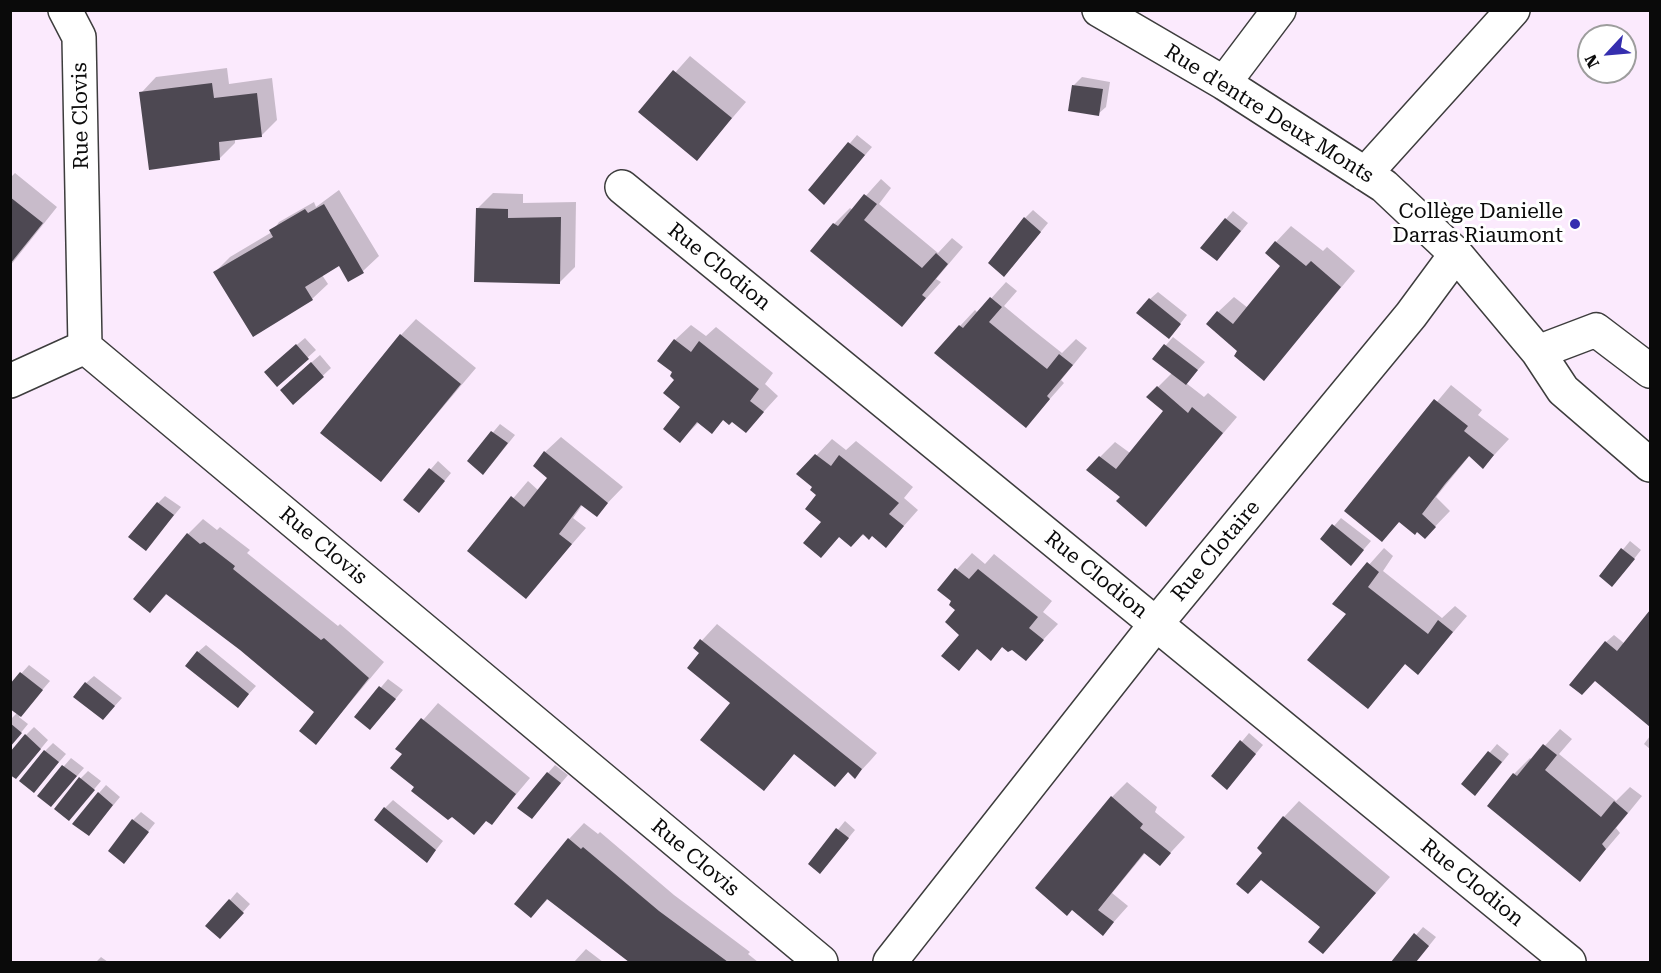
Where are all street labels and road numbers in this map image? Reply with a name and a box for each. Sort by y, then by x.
street label: Rue d'entre Deux Monts [1160,39,1378,189]
street label: Rue Clovis [67,62,95,170]
street label: Rue Clodion [662,218,776,316]
street label: Rue Clotaire [1166,495,1266,607]
street label: Rue Clovis [274,502,372,590]
street label: Rue Clodion [1039,526,1153,624]
street label: Rue Clovis [646,814,744,902]
street label: Rue Clodion [1415,834,1529,932]

